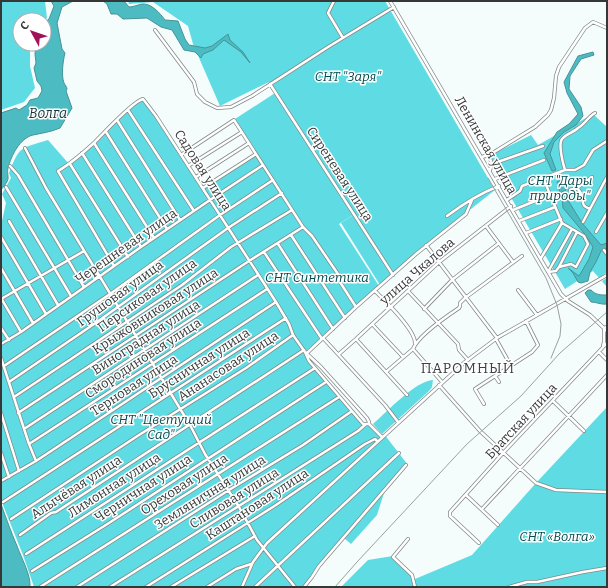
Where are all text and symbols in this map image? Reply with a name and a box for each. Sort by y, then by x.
north arrow [12,12,52,52]
text: С [18,19,32,33]
park label: СНТ "Заря" [315,69,381,84]
street label: Ленинская улица [452,93,520,197]
water label: Волга [29,105,67,122]
street label: Сиреневая улица [304,124,376,224]
street label: Садовая улица [171,127,235,213]
park label: СНТ "Дары природы" [527,173,593,203]
street label: Черешневая улица [72,205,180,287]
street label: улица Чкалова [376,234,457,308]
street label: Персиковая улица [95,255,199,335]
street label: Грушовая улица [74,257,166,329]
street label: Крыжовниковая улица [89,265,221,357]
park label: СНТ Синтетика [265,270,369,285]
street label: Виноградная улица [89,297,203,377]
street label: Смородиновая улица [82,315,204,401]
street label: Брусничная улица [146,325,252,401]
street label: Ананасовая улица [175,328,281,404]
street label: Терновая улица [88,351,180,419]
district label: ПАРОМНЫЙ [421,359,515,377]
street label: Братская улица [482,380,560,462]
park label: СНТ "Цветущий Сад" [110,412,212,442]
street label: Лимонная улица [65,449,163,521]
street label: Ореховая улица [138,450,230,518]
street label: Черничная улица [92,451,194,525]
street label: Алычёвая улица [28,452,124,522]
street label: Земляничная улица [152,452,268,532]
street label: Сливовая улица [187,465,281,531]
street label: Каштановая улица [203,465,311,543]
park label: СНТ «Волга» [519,529,595,544]

